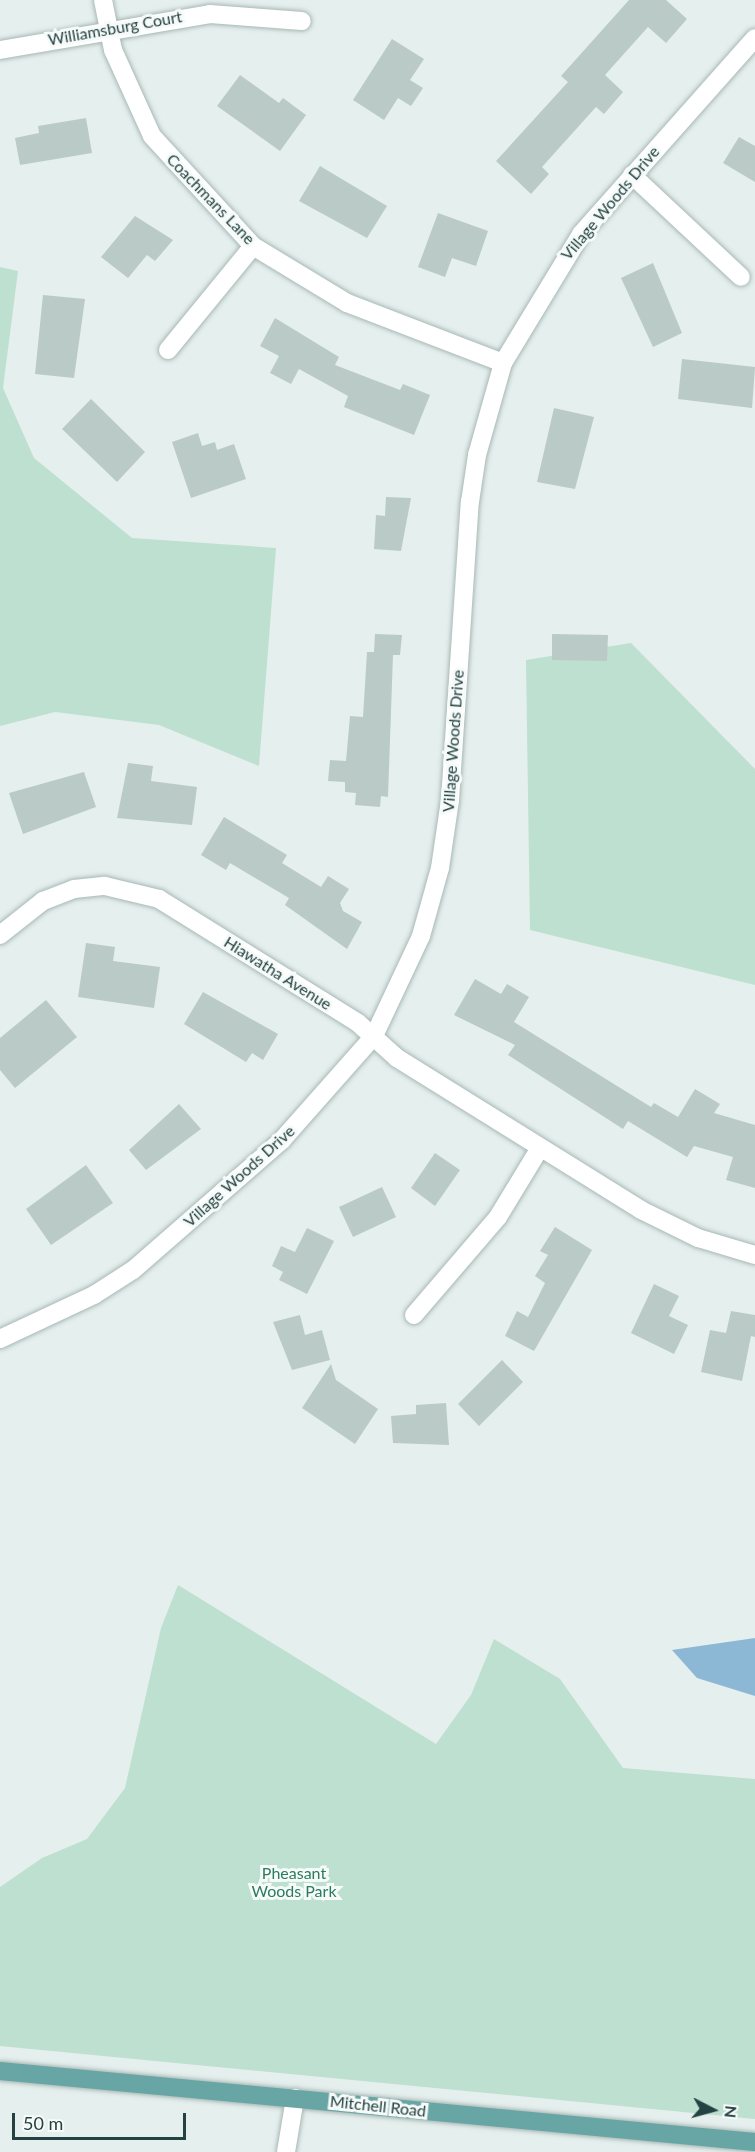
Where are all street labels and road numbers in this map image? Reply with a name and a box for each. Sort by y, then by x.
street label: Williamsburg Court [46,7,184,49]
street label: Village Woods Drive [557,142,663,264]
street label: Coachmans Lane [163,150,259,248]
street label: Village Woods Drive [438,669,468,813]
street label: Hiawatha Avenue [220,932,336,1014]
street label: Village Woods Drive [179,1121,299,1231]
street label: Mitchell Road [329,2091,427,2121]

